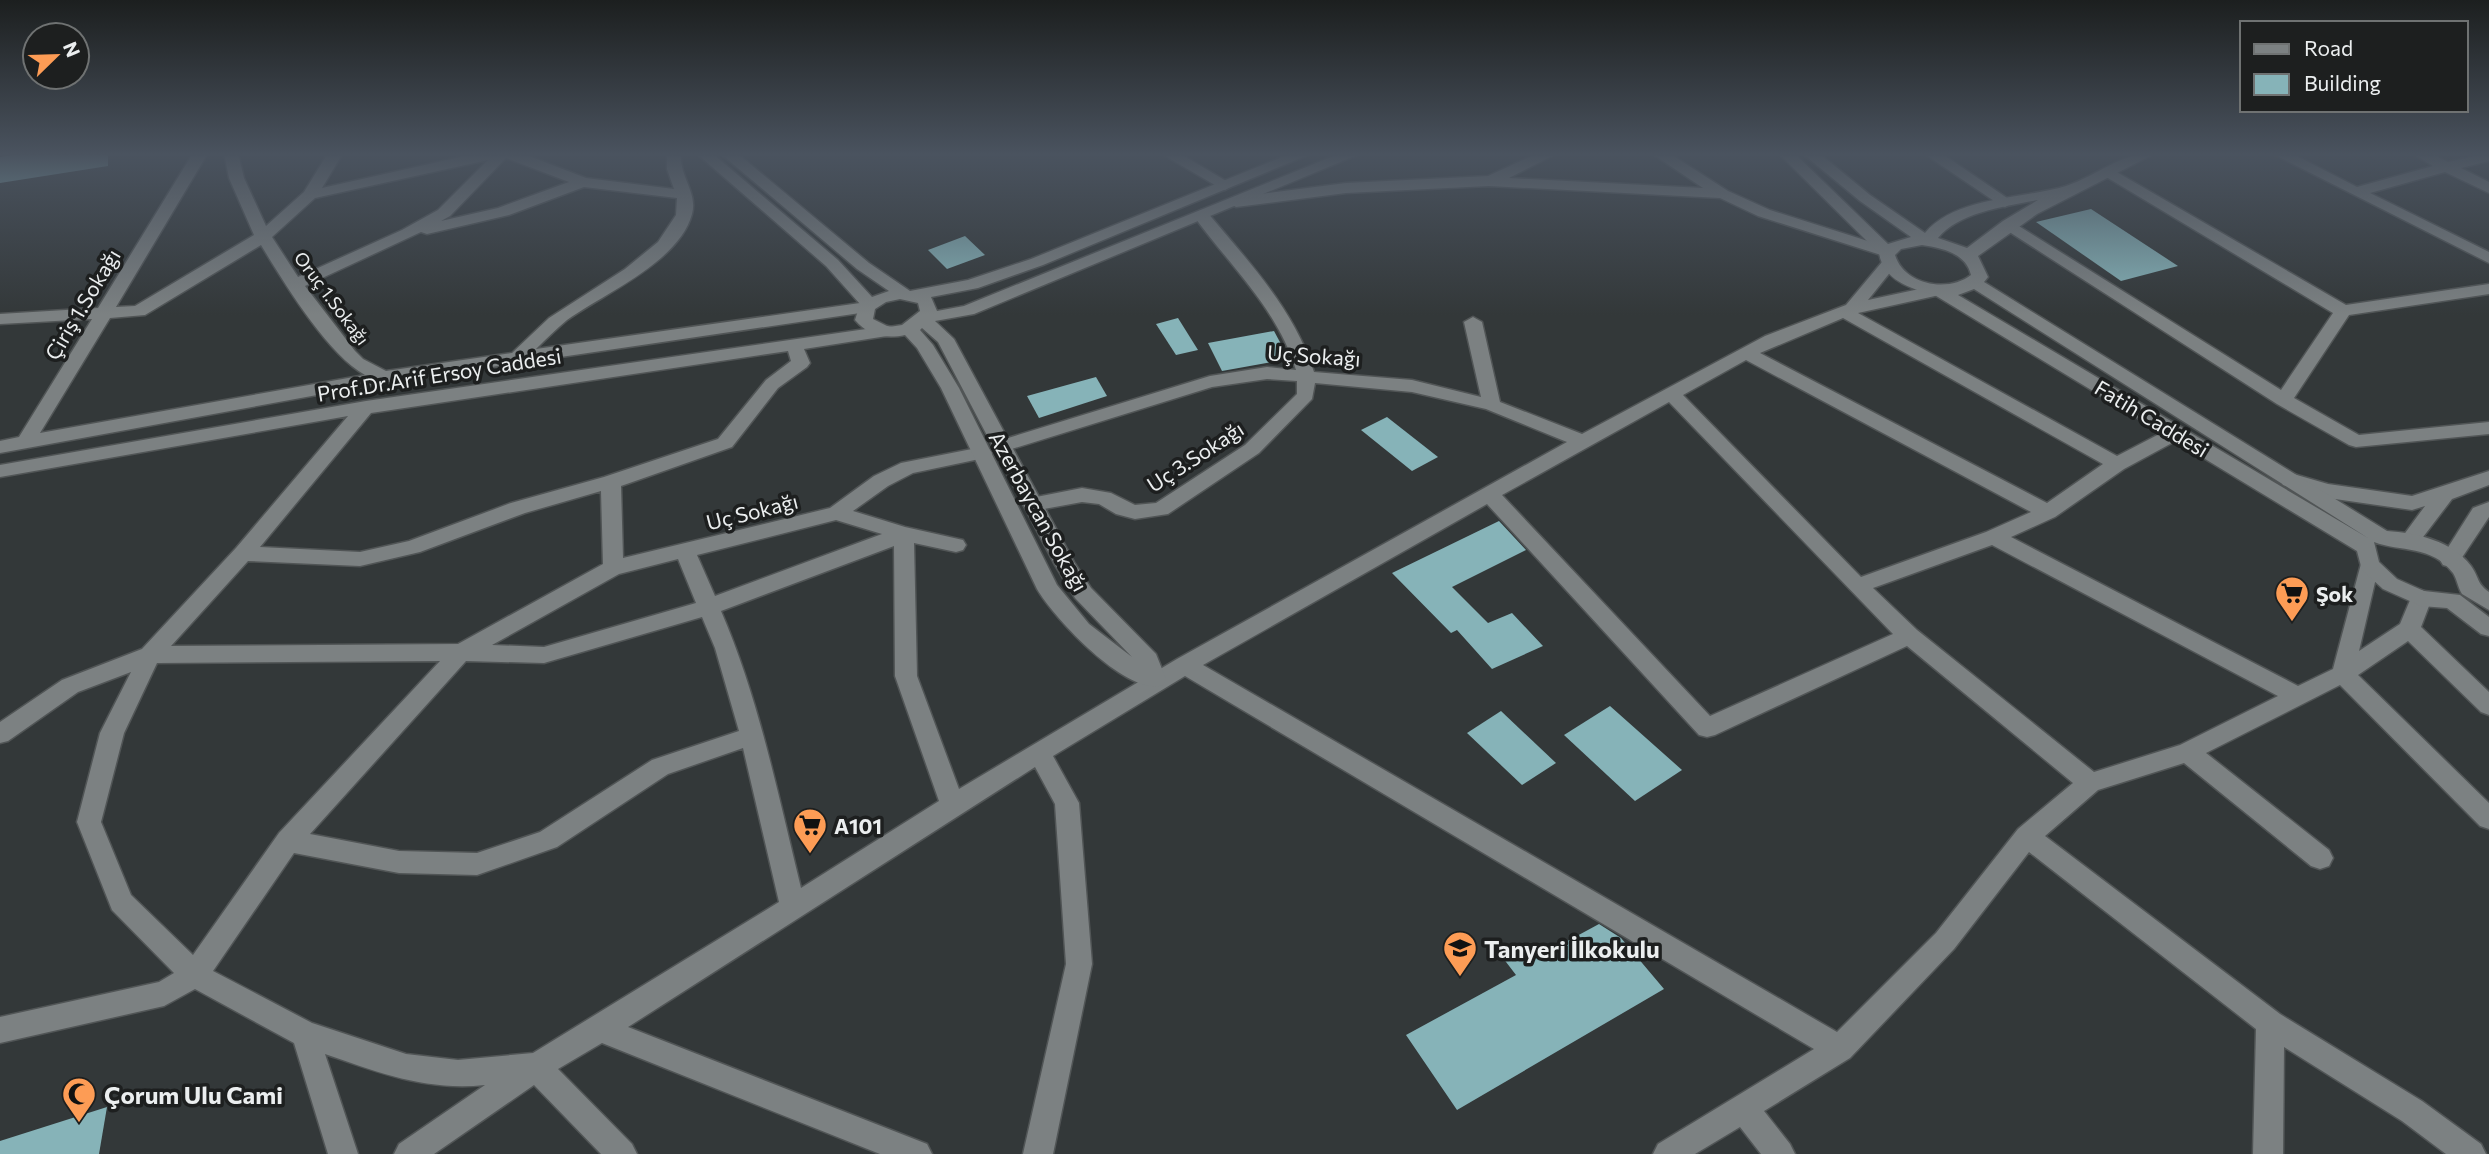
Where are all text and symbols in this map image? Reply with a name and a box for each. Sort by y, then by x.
north arrow [21,21,91,91]
legend [2240,21,2468,112]
text: Road [2304,35,2353,60]
text: N [59,38,85,60]
text: Building [2304,70,2381,95]
street label: Çiriş 1.Sokağı [39,244,125,364]
street label: Oruç 1.Sokağı [290,247,374,349]
street label: Uç Sokağı [1266,339,1362,371]
street label: Prof.Dr.Arif Ersoy Caddesi [315,342,563,406]
street label: Fatih Caddesi [2091,374,2213,462]
street label: Uç 3.Sokağı [1142,415,1248,497]
street label: Azerbaycan Sokağı [985,426,1093,596]
street label: Uç Sokağı [703,488,801,534]
supermarket icon: Şok [2273,574,2311,623]
place label: Şok [2316,581,2353,606]
supermarket icon: A101 [791,806,829,855]
place label: A101 [834,813,882,838]
school or university icon: Tanyeri İlkokulu [1441,929,1479,978]
place label: Tanyeri İlkokulu [1484,934,1660,963]
mosque icon: Çorum Ulu Cami [60,1075,98,1124]
place label: Çorum Ulu Cami [104,1080,283,1109]

